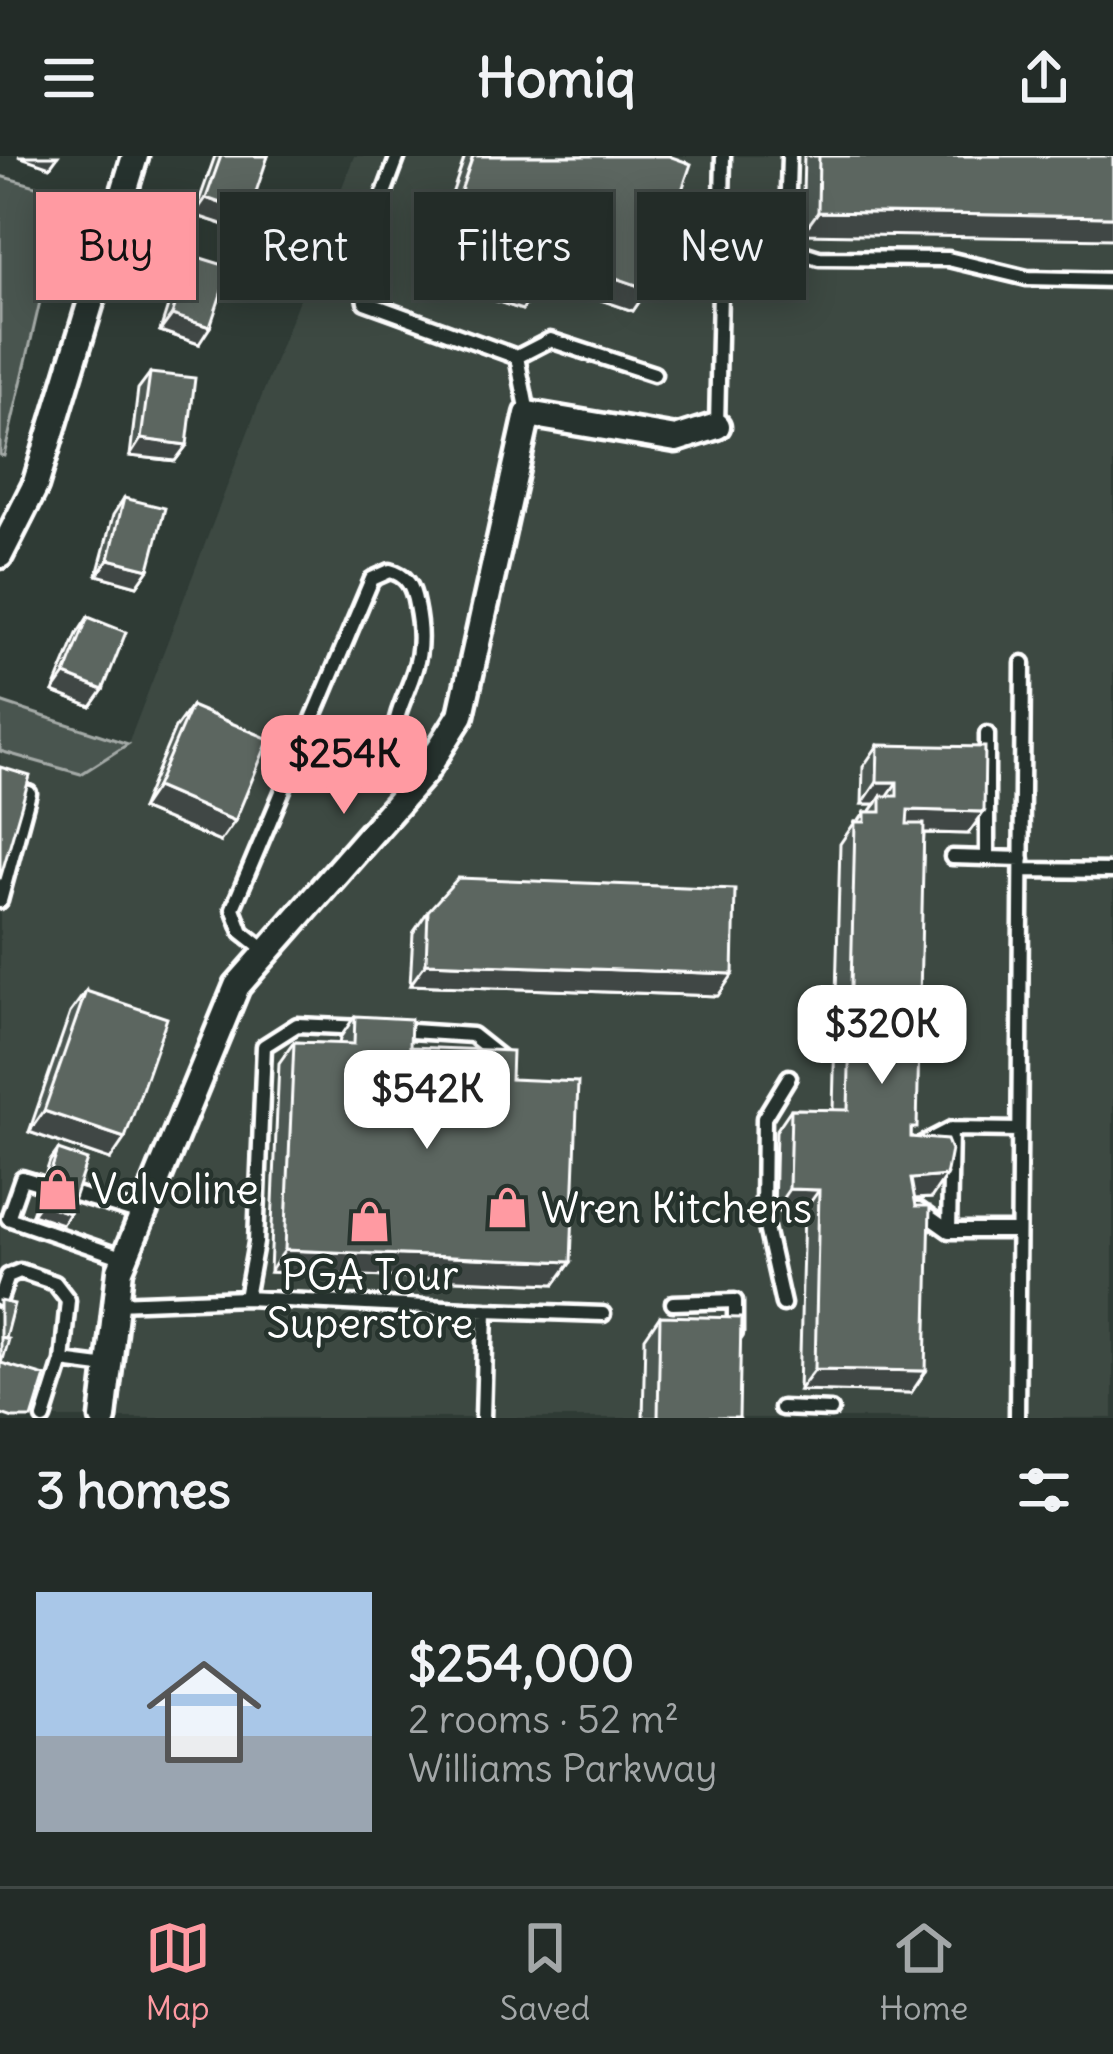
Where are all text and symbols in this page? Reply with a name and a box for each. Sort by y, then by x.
text: Homiq [477,44,636,112]
icon: menu [36,45,102,111]
icon: share [1011,45,1077,111]
chip: Buy [36,192,196,300]
chip: Rent [220,192,390,300]
chip: Filters [414,192,613,300]
chip: New [637,192,806,300]
pin: $254K [260,715,428,817]
text: $254K [288,729,400,778]
pin: $320K [798,985,966,1087]
text: $320K [825,999,939,1048]
pin: $542K [343,1050,511,1152]
text: $542K [371,1064,483,1113]
place label: Valvoline [91,1163,259,1215]
shop icon: Valvoline [34,1166,80,1212]
place label: Wren Kitchens [541,1182,812,1234]
shop icon: Wren Kitchens [484,1185,530,1231]
shop icon: PGA Tour Superstore [347,1198,393,1244]
place label: PGA Tour Superstore [267,1249,473,1349]
icon: filters [1011,1457,1077,1523]
text: 3 homes [36,1458,231,1522]
text: $254,000 [408,1631,634,1695]
icon: home [132,1640,276,1784]
text: 2 rooms · 52 m² [408,1695,679,1744]
text: Williams Parkway [408,1744,717,1793]
tab: Map [145,1915,211,2029]
tab: Saved [500,1915,590,2029]
tab: Home [879,1915,968,2029]

